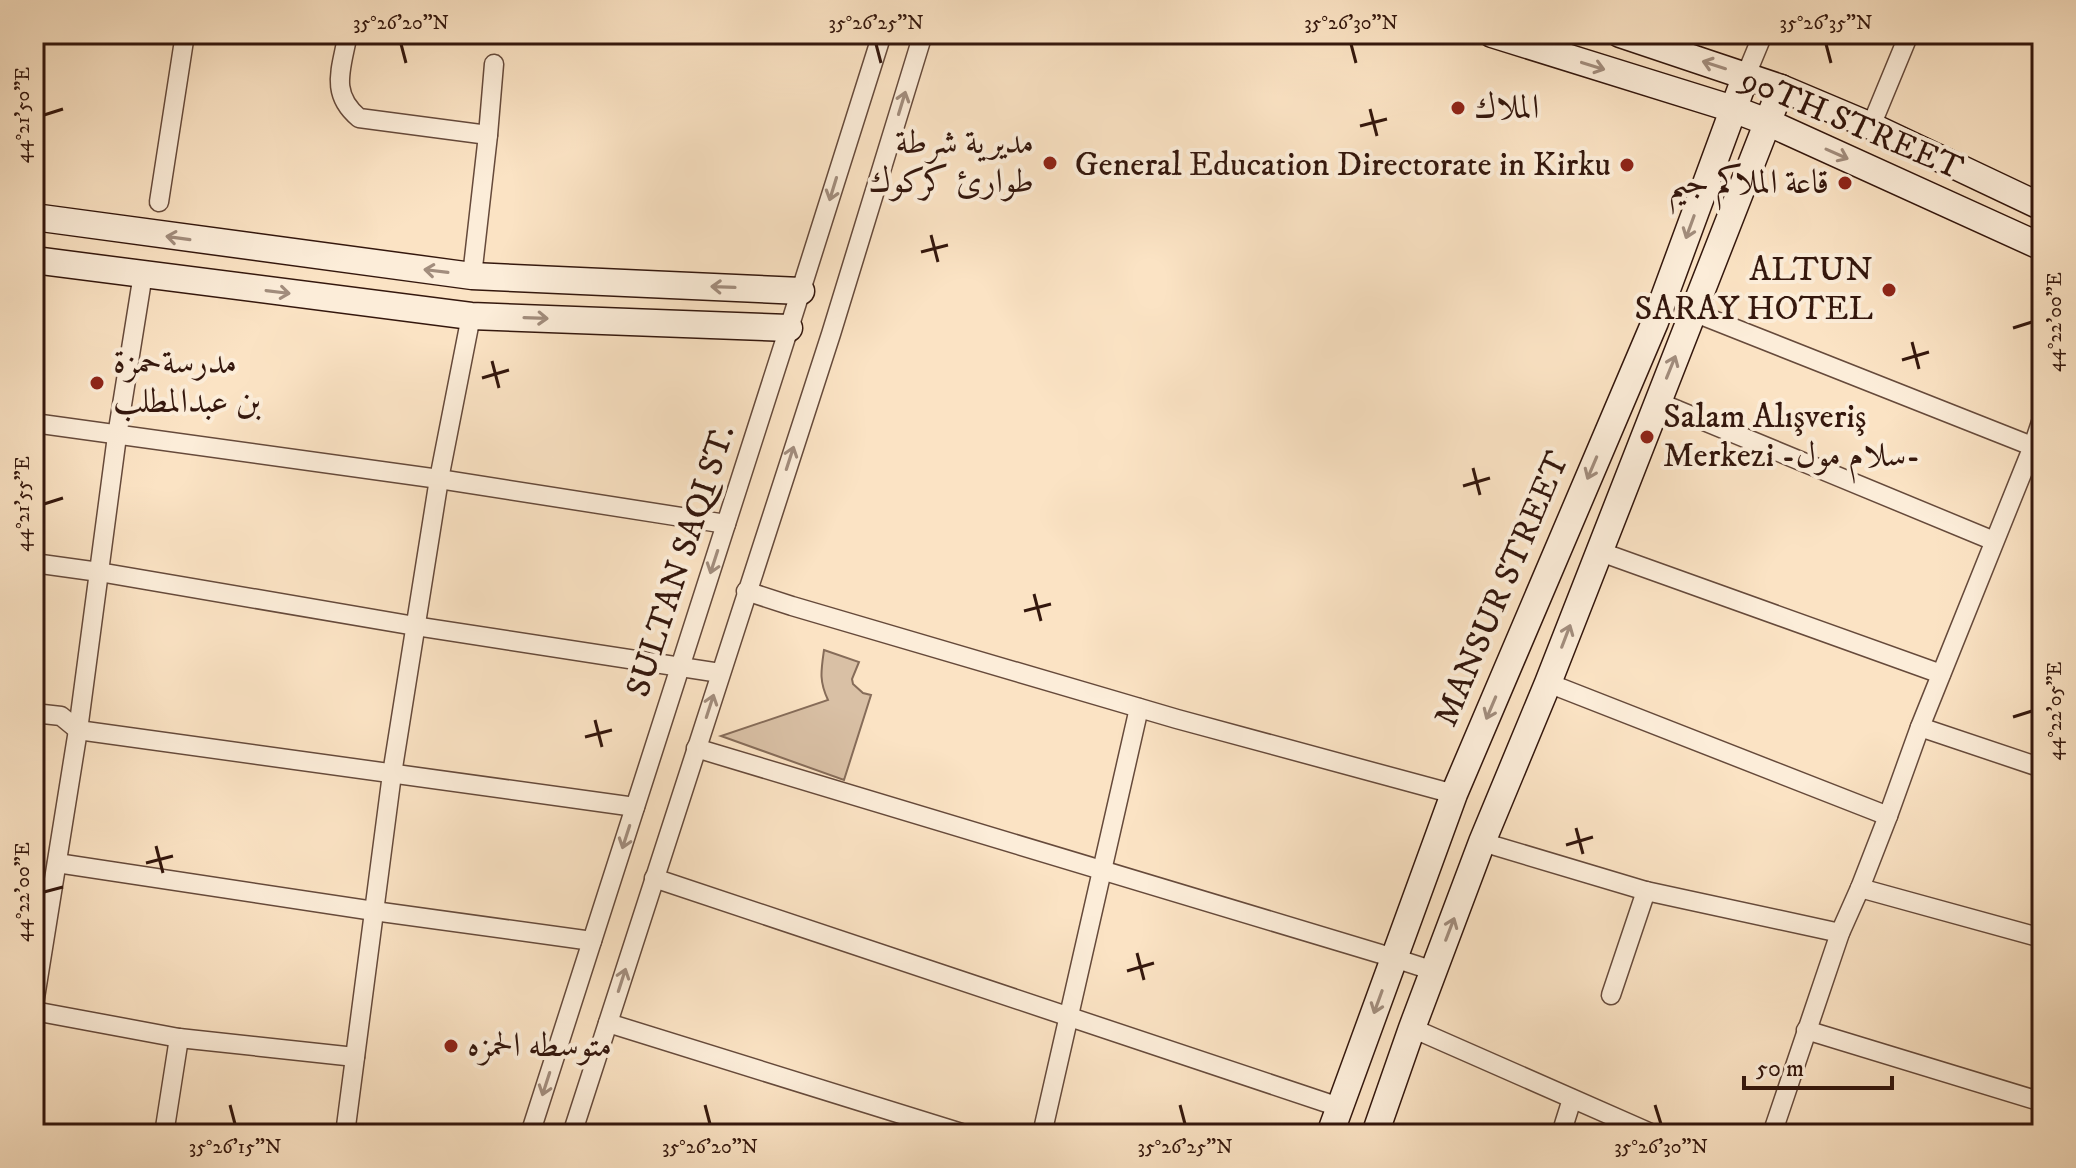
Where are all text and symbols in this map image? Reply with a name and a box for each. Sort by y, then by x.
text: 35°26'20"N [353,11,449,36]
text: 35°26'25"N [828,11,924,36]
text: 35°26'30"N [1304,11,1398,36]
text: 35°26'35"N [1780,11,1872,36]
one-way arrow [1701,56,1726,71]
street label: 90TH STREET [1733,58,1969,190]
one-way arrow [1580,59,1606,74]
text: 44°21'50"E [11,67,36,163]
place label: الملاك [1474,87,1539,129]
one-way arrow [895,91,910,117]
marker: الملاك [1449,99,1467,117]
place label: مديرية شرطة طوارئ كركوك [869,122,1034,203]
place label: General Education Directorate in Kirku [1075,144,1611,186]
one-way arrow [1825,147,1849,162]
marker: مديرية شرطة طوارئ كركوك [1041,154,1059,172]
marker: General Education Directorate in Kirku [1618,156,1636,174]
place label: قاعة الملاكم جيم [1668,162,1829,215]
marker: قاعة الملاكم جيم [1836,174,1854,192]
one-way arrow [825,175,840,201]
one-way arrow [1682,214,1696,239]
one-way arrow [166,230,191,245]
place label: ALTUN SARAY HOTEL [1635,249,1873,330]
one-way arrow [423,264,450,279]
text: 44°22'00"E [2043,272,2068,372]
one-way arrow [710,280,737,295]
marker: ALTUN SARAY HOTEL [1880,281,1898,299]
one-way arrow [264,284,291,299]
one-way arrow [522,311,549,326]
place label: مدرسةحمزة بن عبدالمطلب [113,342,261,423]
one-way arrow [1665,355,1680,380]
marker: مدرسةحمزة بن عبدالمطلب [88,374,106,392]
place label: Salam Alışveriş Merkezi -سلام مول- [1663,396,1920,484]
street label: SULTAN SAQI ST. [617,420,745,702]
marker: Salam Alışveriş Merkezi -سلام مول- [1638,428,1656,446]
street label: MANSUR STREET [1425,445,1579,733]
one-way arrow [784,446,798,471]
one-way arrow [1584,455,1599,480]
text: 44°21'55"E [11,456,36,552]
one-way arrow [706,549,721,575]
one-way arrow [1560,624,1574,649]
text: 44°22'05"E [2043,662,2068,760]
one-way arrow [703,693,718,719]
one-way arrow [1482,695,1497,719]
one-way arrow [617,824,632,849]
text: 44°22'00"E [11,842,36,942]
one-way arrow [1444,917,1458,942]
one-way arrow [615,967,630,993]
one-way arrow [1370,990,1384,1014]
place label: متوسطه الحمزه [467,1025,612,1067]
marker: متوسطه الحمزه [442,1037,460,1055]
scale bar [1744,1040,1892,1090]
text: 50 m [1756,1054,1804,1084]
one-way arrow [538,1071,552,1096]
text: 35°26'15"N [189,1135,281,1160]
text: 35°26'20"N [662,1135,758,1160]
text: 35°26'25"N [1137,1135,1233,1160]
text: 35°26'30"N [1614,1135,1708,1160]

